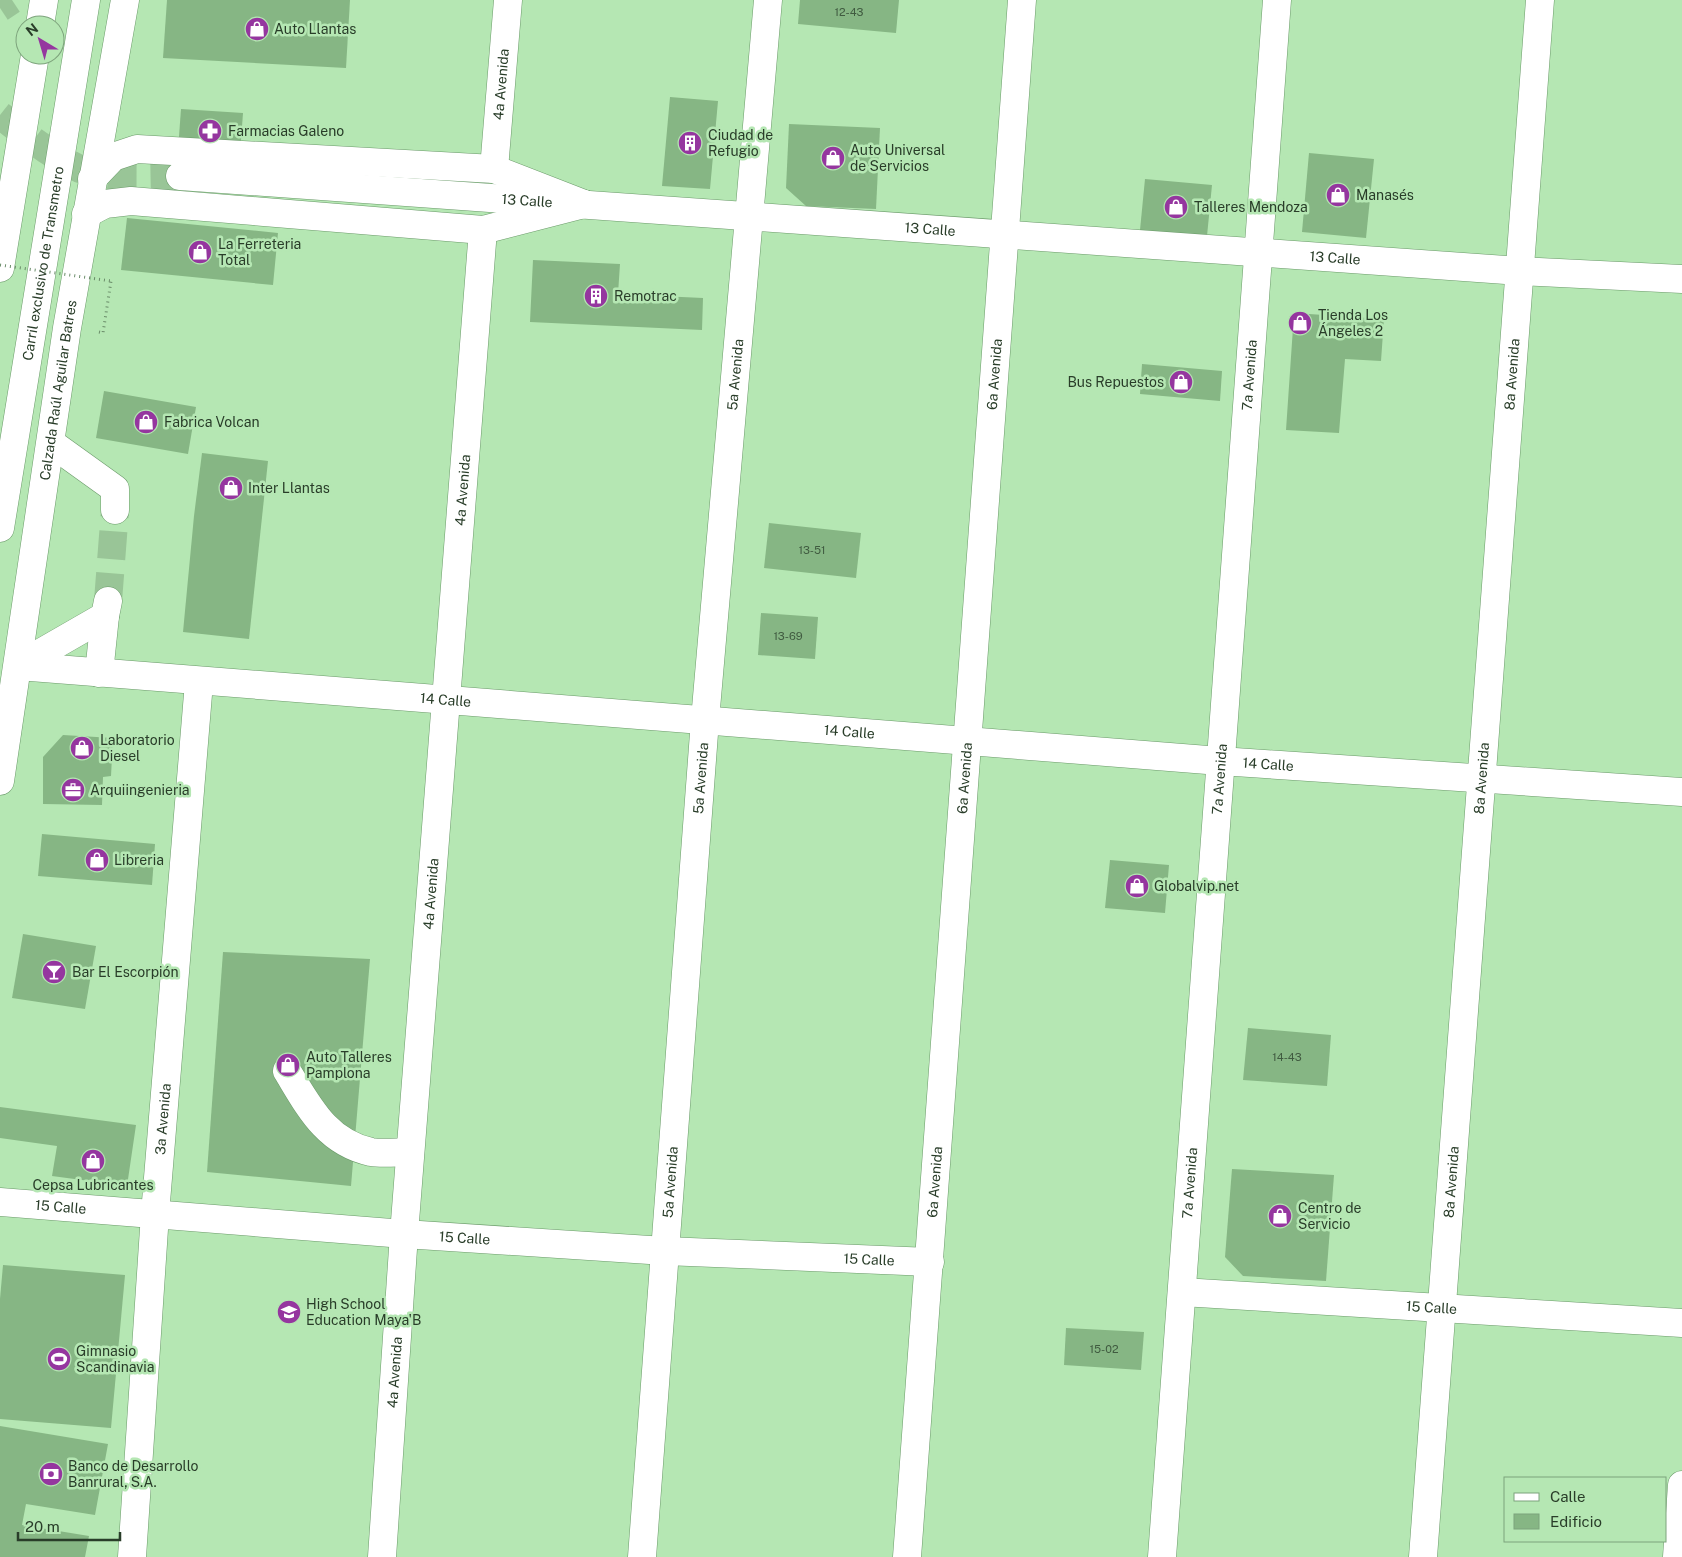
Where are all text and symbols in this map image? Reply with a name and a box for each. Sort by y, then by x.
house number: 12-43 [834,6,864,18]
north arrow [15,15,65,65]
shop icon: Auto Llantas [244,16,270,42]
text: N [23,20,41,39]
place label: Auto Llantas [274,21,356,37]
street label: 4a Avenida [490,48,512,121]
pharmacy icon: Farmacias Galeno [197,118,223,144]
place label: Farmacias Galeno [228,123,344,139]
place label: Ciudad de Refugio [708,127,773,159]
building icon: Ciudad de Refugio [677,130,703,156]
place label: Auto Universal de Servicios [850,142,945,174]
shop icon: Auto Universal de Servicios [820,145,846,171]
street label: Carril exclusivo de Transmetro [19,165,67,362]
shop icon: Manasés [1325,182,1351,208]
place label: Manasés [1356,187,1414,203]
street label: 13 Calle [501,191,553,210]
shop icon: Talleres Mendoza [1163,194,1189,220]
place label: Talleres Mendoza [1194,199,1308,215]
street label: 13 Calle [904,219,956,239]
place label: La Ferreteria Total [218,236,301,268]
shop icon: La Ferreteria Total [187,239,213,265]
street label: 13 Calle [1309,248,1361,268]
building icon: Remotrac [583,283,609,309]
place label: Remotrac [614,288,677,304]
street label: Calzada Raúl Aguilar Batres [37,299,80,482]
place label: Tienda Los Ángeles 2 [1318,307,1388,339]
shop icon: Tienda Los Ángeles 2 [1287,310,1313,336]
street label: 5a Avenida [724,338,746,411]
street label: 6a Avenida [984,338,1005,410]
street label: 8a Avenida [1501,338,1523,411]
street label: 7a Avenida [1239,339,1260,411]
shop icon: Bus Repuestos [1168,369,1194,395]
place label: Bus Repuestos [1067,374,1164,390]
shop icon: Fabrica Volcan [133,409,159,435]
place label: Fabrica Volcan [164,414,259,430]
street label: 4a Avenida [452,454,473,526]
shop icon: Inter Llantas [218,475,244,501]
place label: Inter Llantas [248,480,330,496]
house number: 13-51 [798,544,826,556]
house number: 13-69 [773,630,803,642]
street label: 14 Calle [420,690,472,710]
street label: 14 Calle [823,722,876,742]
place label: Laboratorio Diesel [100,732,175,764]
shop icon: Laboratorio Diesel [69,735,95,761]
street label: 5a Avenida [690,742,711,815]
street label: 6a Avenida [954,742,975,814]
street label: 8a Avenida [1471,742,1492,815]
street label: 7a Avenida [1209,743,1230,815]
street label: 14 Calle [1242,755,1294,774]
office icon: Arquiingenieria [60,777,86,803]
place label: Arquiingenieria [90,782,190,798]
shop icon: Libreria [84,847,110,873]
place label: Libreria [114,852,164,868]
street label: 4a Avenida [420,857,442,930]
shop icon: Globalvip.net [1124,873,1150,899]
place label: Globalvip.net [1154,878,1239,894]
bar icon: Bar El Escorpión [41,959,67,985]
place label: Bar El Escorpión [72,964,179,980]
place label: Auto Talleres Pamplona [306,1049,392,1081]
house number: 14-43 [1272,1051,1302,1063]
shop icon: Auto Talleres Pamplona [275,1052,301,1078]
street label: 3a Avenida [152,1083,174,1155]
street label: 5a Avenida [660,1146,681,1218]
street label: 6a Avenida [924,1146,945,1218]
street label: 8a Avenida [1441,1146,1462,1218]
street label: 7a Avenida [1179,1147,1200,1219]
shop icon: Cepsa Lubricantes [80,1148,106,1174]
place label: Cepsa Lubricantes [33,1177,153,1193]
street label: 15 Calle [35,1197,87,1217]
place label: Centro de Servicio [1298,1200,1362,1232]
shop icon: Centro de Servicio [1267,1203,1293,1229]
street label: 15 Calle [439,1228,491,1248]
street label: 15 Calle [843,1250,895,1269]
place label: High School Education Maya'B [306,1296,421,1328]
street label: 15 Calle [1405,1298,1458,1317]
school or university icon: High School Education Maya'B [276,1299,302,1325]
street label: 4a Avenida [384,1336,405,1409]
place label: Gimnasio Scandinavia [76,1343,155,1375]
house number: 15-02 [1090,1343,1119,1355]
sports icon: Gimnasio Scandinavia [46,1346,72,1372]
place label: Banco de Desarrollo Banrural, S.A. [68,1458,199,1490]
bank icon: Banco de Desarrollo Banrural, S.A. [38,1461,64,1487]
legend [1504,1477,1667,1542]
text: Calle [1550,1488,1586,1505]
scale bar [18,1510,120,1542]
text: Edificio [1550,1513,1602,1530]
text: 20 m [25,1518,60,1535]

